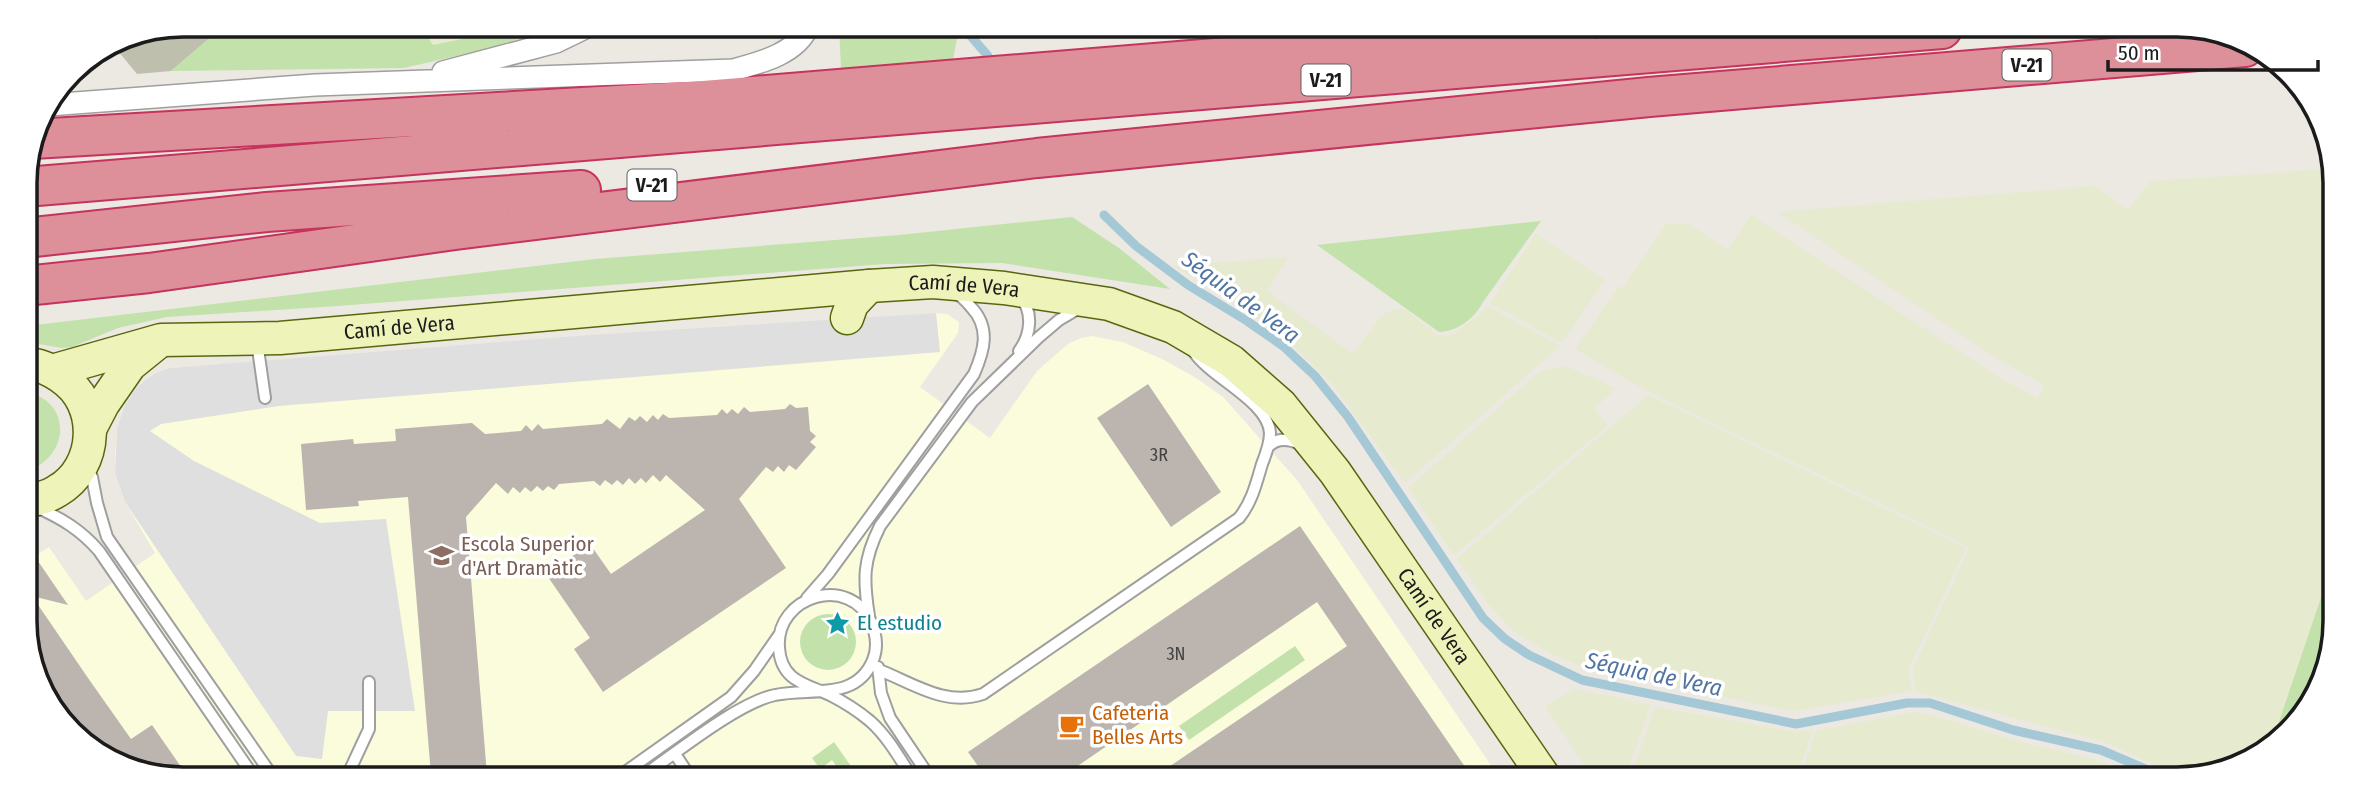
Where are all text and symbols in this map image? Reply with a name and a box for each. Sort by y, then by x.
scale bar [2108,28,2318,72]
text: 50 m [2118,40,2160,66]
road number: V-21 [2002,50,2052,80]
road number: V-21 [1302,64,1350,96]
road number: V-21 [628,169,676,200]
water label: Séquia de Vera [1176,244,1305,349]
street label: Camí de Vera [908,269,1021,303]
street label: Camí de Vera [343,310,456,345]
house number: 3R [1150,444,1168,466]
place label: Escola Superior d'Art Dramàtic [461,531,595,581]
school or university icon: Escola Superior d'Art Dramàtic [427,542,455,570]
street label: Camí de Vera [1392,563,1476,669]
place icon: El estudio [823,609,851,637]
place label: El estudio [857,610,942,636]
house number: 3N [1166,643,1186,665]
water label: Séquia de Vera [1582,646,1725,702]
place label: Cafeteria Belles Arts [1092,700,1183,750]
cafe icon: Cafeteria Belles Arts [1058,711,1086,739]

